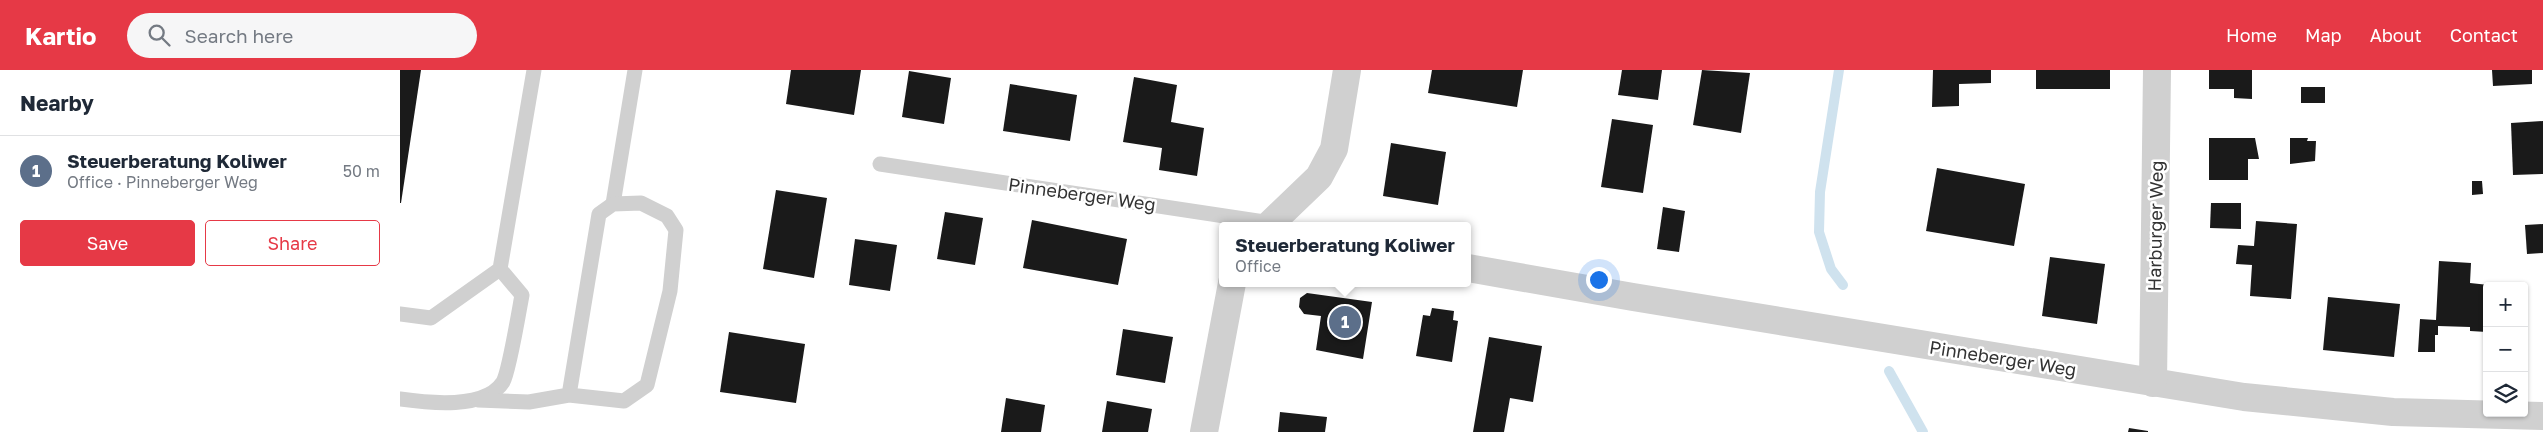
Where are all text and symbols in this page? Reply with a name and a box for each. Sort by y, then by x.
search box [127,13,477,58]
text: Kartio [25,21,97,50]
icon: search [145,21,173,49]
text: Search here [185,24,293,47]
text: Home [2226,24,2277,46]
text: Map [2305,24,2342,46]
text: About [2370,24,2422,46]
text: Contact [2450,24,2518,46]
text: Nearby [20,90,94,116]
text: Steuerberatung Koliwer [67,149,287,172]
street label: Harburger Weg [2143,160,2167,292]
text: 1 [32,161,40,181]
text: 50 m [343,161,380,181]
text: Office · Pinneberger Weg [67,172,258,192]
street label: Pinneberger Weg [1007,173,1157,215]
button: Save [20,220,195,266]
button: Share [205,220,380,266]
popup [1219,222,1471,287]
text: Steuerberatung Koliwer [1235,233,1455,256]
text: Office [1235,256,1281,276]
your location [1586,267,1612,293]
map controls [2483,282,2528,417]
button: + [2483,282,2528,327]
pin: 1 [1329,303,1361,341]
button: − [2483,327,2528,372]
street label: Pinneberger Weg [1928,336,2078,380]
button: layers [2483,372,2528,417]

